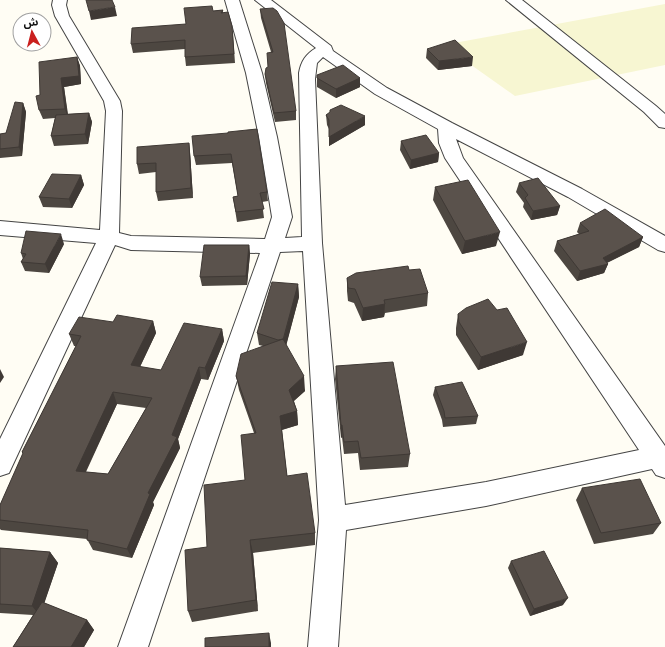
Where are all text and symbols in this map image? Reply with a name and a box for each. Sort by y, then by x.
north arrow [12,12,52,52]
text: ش [22,14,39,30]

